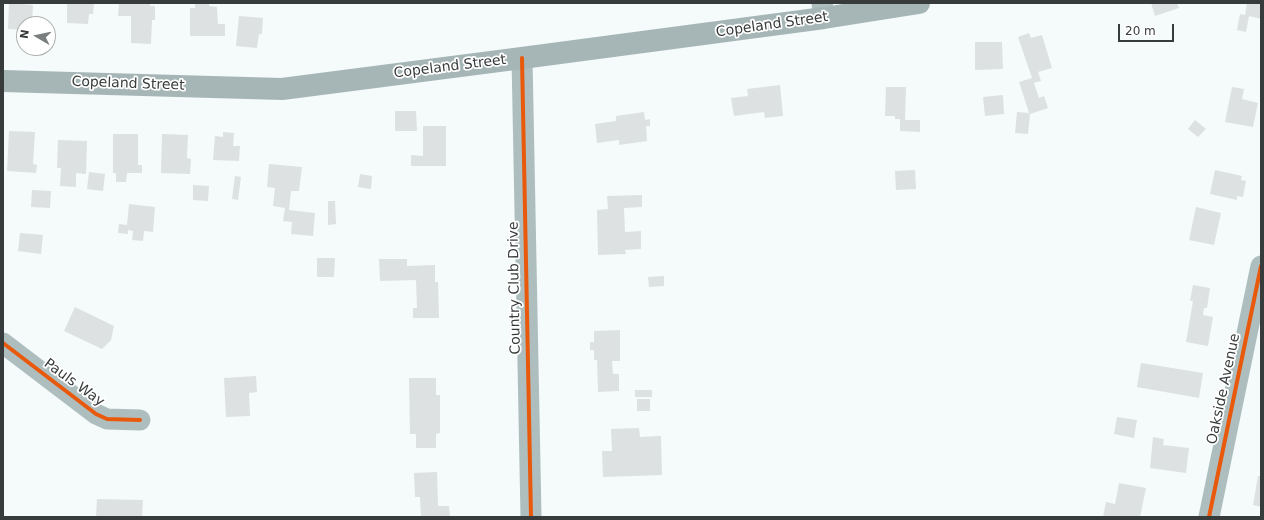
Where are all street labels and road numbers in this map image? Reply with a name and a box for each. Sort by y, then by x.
street label: Copeland Street [715,9,829,41]
street label: Copeland Street [393,52,507,82]
street label: Copeland Street [71,74,185,94]
street label: Country Club Drive [505,221,525,355]
street label: Oakside Avenue [1204,332,1244,446]
street label: Pauls Way [40,355,108,411]

